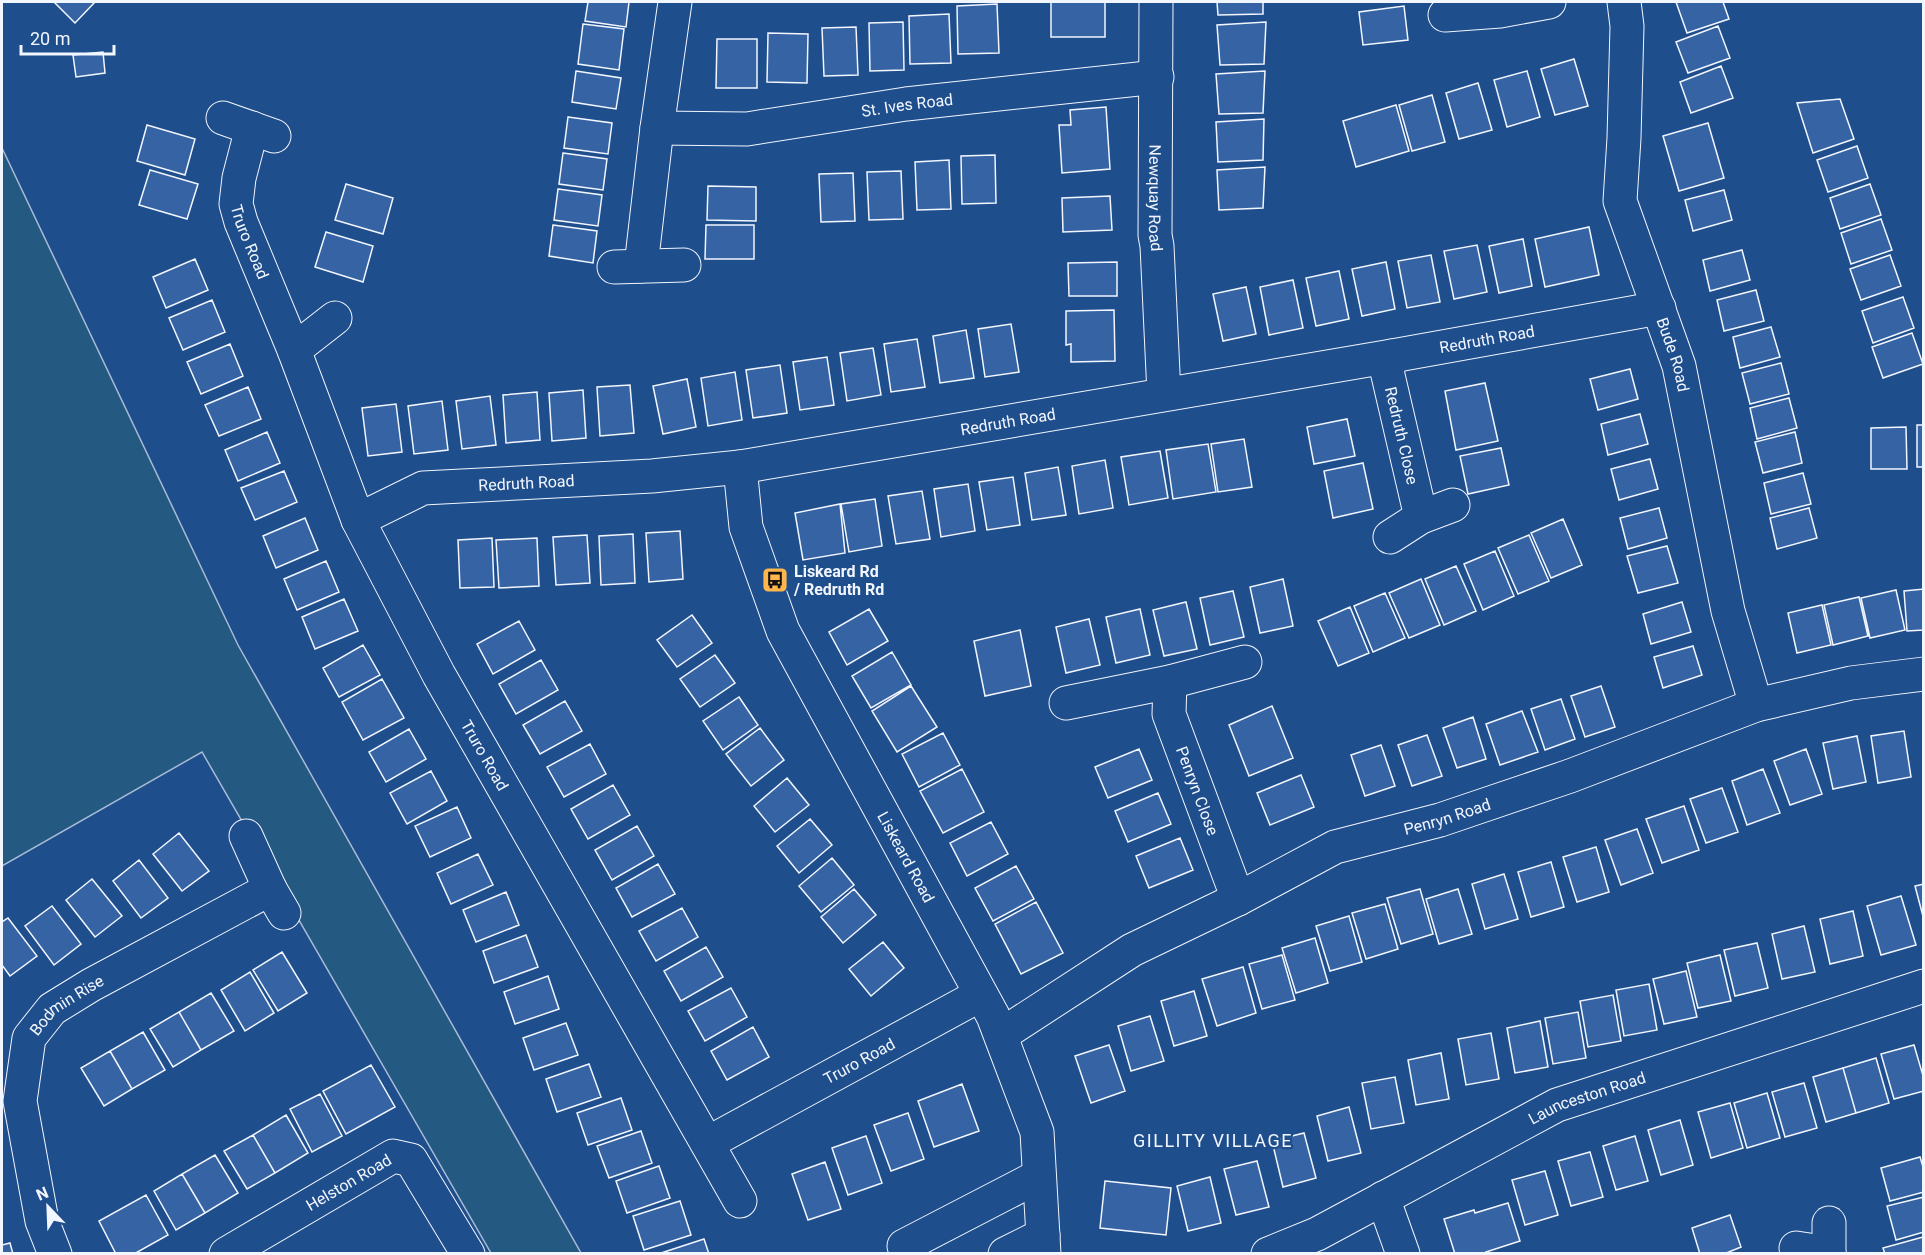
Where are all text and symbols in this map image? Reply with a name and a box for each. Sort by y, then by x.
scale bar [21,18,114,56]
text: 20 m [30,28,70,49]
street label: St. Ives Road [860,90,954,120]
street label: Newquay Road [1145,145,1167,252]
street label: Truro Road [227,202,273,282]
street label: Bude Road [1653,315,1693,393]
street label: Redruth Road [1438,321,1536,357]
street label: Redruth Close [1381,385,1423,486]
street label: Redruth Road [959,404,1057,439]
street label: Redruth Road [478,471,575,495]
place label: Liskeard Rd / Redruth Rd [793,562,884,599]
bus stop icon: Liskeard Rd / Redruth Rd [760,565,790,595]
street label: Truro Road [457,717,513,794]
street label: Penryn Close [1172,744,1223,838]
street label: Penryn Road [1402,794,1493,838]
street label: Liskeard Road [874,808,939,906]
street label: Bodmin Rise [25,971,107,1039]
street label: Truro Road [820,1034,898,1088]
street label: Launceston Road [1525,1067,1648,1128]
district label: GILLITY VILLAGE [1133,1130,1293,1151]
street label: Helston Road [302,1150,395,1215]
north arrow [18,1177,78,1237]
text: N [33,1183,51,1205]

